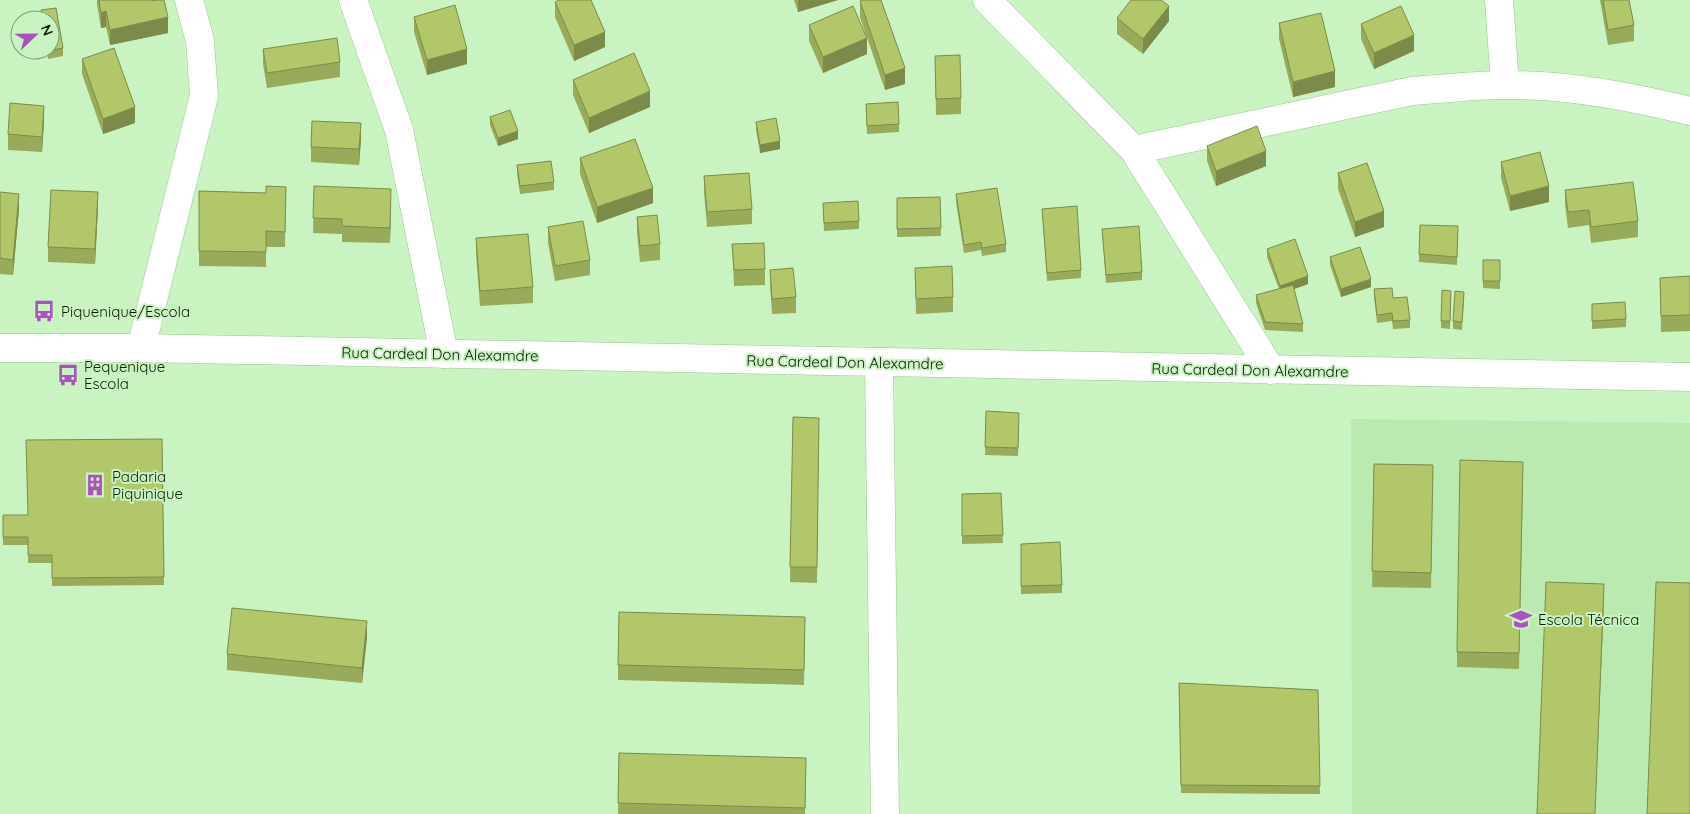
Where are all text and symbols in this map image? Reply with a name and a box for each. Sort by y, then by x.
north arrow [10,10,60,60]
text: N [37,22,57,38]
bus stop icon: Piquenique/Escola [31,298,57,324]
place label: Piquenique/Escola [61,302,190,321]
street label: Rua Cardeal Don Alexamdre [341,343,539,365]
street label: Rua Cardeal Don Alexamdre [746,351,944,373]
place label: Pequenique Escola [84,357,165,393]
street label: Rua Cardeal Don Alexamdre [1151,359,1349,381]
bus stop icon: Pequenique Escola [55,362,81,388]
place label: Padaria Piquinique [112,467,183,503]
building icon: Padaria Piquinique [82,472,108,498]
school or university icon: Escola Técnica [1508,606,1534,632]
place label: Escola Técnica [1538,610,1639,629]

